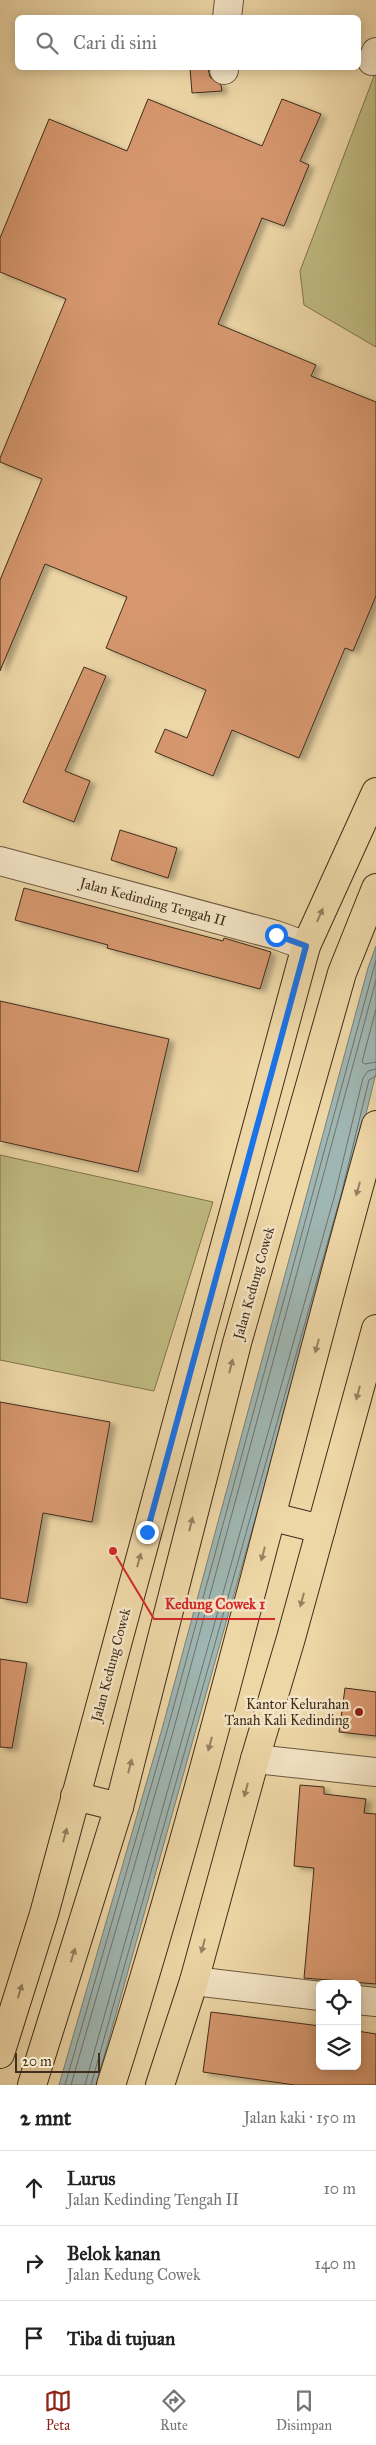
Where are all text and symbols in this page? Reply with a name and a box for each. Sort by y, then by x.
search box [15,15,361,70]
icon: search [33,29,61,57]
text: Cari di sini [73,31,157,54]
street label: Jalan Kedinding Tengah II [76,874,228,931]
one-way arrow [316,908,324,922]
route start [265,924,288,947]
one-way arrow [354,1181,362,1196]
street label: Jalan Kedung Cowek [229,1224,279,1344]
one-way arrow [313,1338,321,1353]
one-way arrow [227,1359,235,1374]
one-way arrow [354,1385,362,1400]
one-way arrow [187,1516,195,1531]
route end [136,1521,159,1544]
one-way arrow [258,1546,266,1561]
one-way arrow [136,1552,144,1567]
callout: Kedung Cowek 1 [154,1589,275,1619]
one-way arrow [297,1593,305,1608]
text: Kedung Cowek 1 [165,1595,265,1614]
street label: Jalan Kedung Cowek [87,1606,135,1726]
place label: Kantor Kelurahan Tanah Kali Kedinding [225,1696,349,1729]
marker: Kantor Kelurahan Tanah Kali Kedinding [353,1706,365,1718]
one-way arrow [206,1737,214,1752]
one-way arrow [126,1758,134,1773]
one-way arrow [242,1782,250,1797]
one-way arrow [61,1827,69,1842]
one-way arrow [199,1939,207,1954]
one-way arrow [69,1947,77,1962]
map controls [316,1980,361,2070]
button: locate [316,1980,361,2025]
one-way arrow [16,1983,24,1998]
button: layers [316,2025,361,2070]
scale bar [15,2050,100,2073]
text: 20 m [22,2053,52,2070]
text: 2 mnt [20,2105,71,2131]
text: Jalan kaki · 150 m [244,2108,356,2127]
text: Lurus [67,2167,115,2190]
icon: ahead [20,2174,48,2202]
text: 10 m [324,2179,356,2198]
text: Jalan Kedinding Tengah II [67,2190,239,2209]
text: Belok kanan [67,2242,161,2265]
icon: right [20,2249,48,2277]
text: 140 m [315,2254,356,2273]
text: Jalan Kedung Cowek [67,2265,200,2284]
icon: arrive [20,2324,48,2352]
text: Tiba di tujuan [67,2327,175,2350]
tab: Peta [44,2387,72,2434]
tab: Rute [160,2387,188,2434]
tab: Disimpan [276,2387,332,2434]

